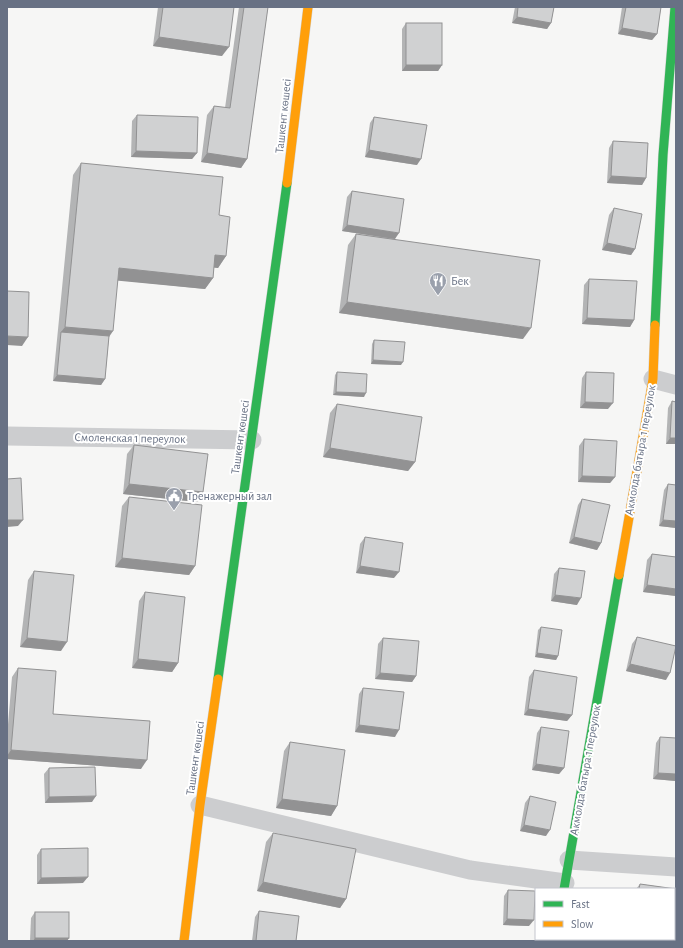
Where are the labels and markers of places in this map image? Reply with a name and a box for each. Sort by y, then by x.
restaurant icon: Бек [428,271,448,296]
place label: Бек [451,275,469,287]
public building icon: Тренажерный зал [164,486,184,511]
place label: Тренажерный зал [187,490,272,502]

